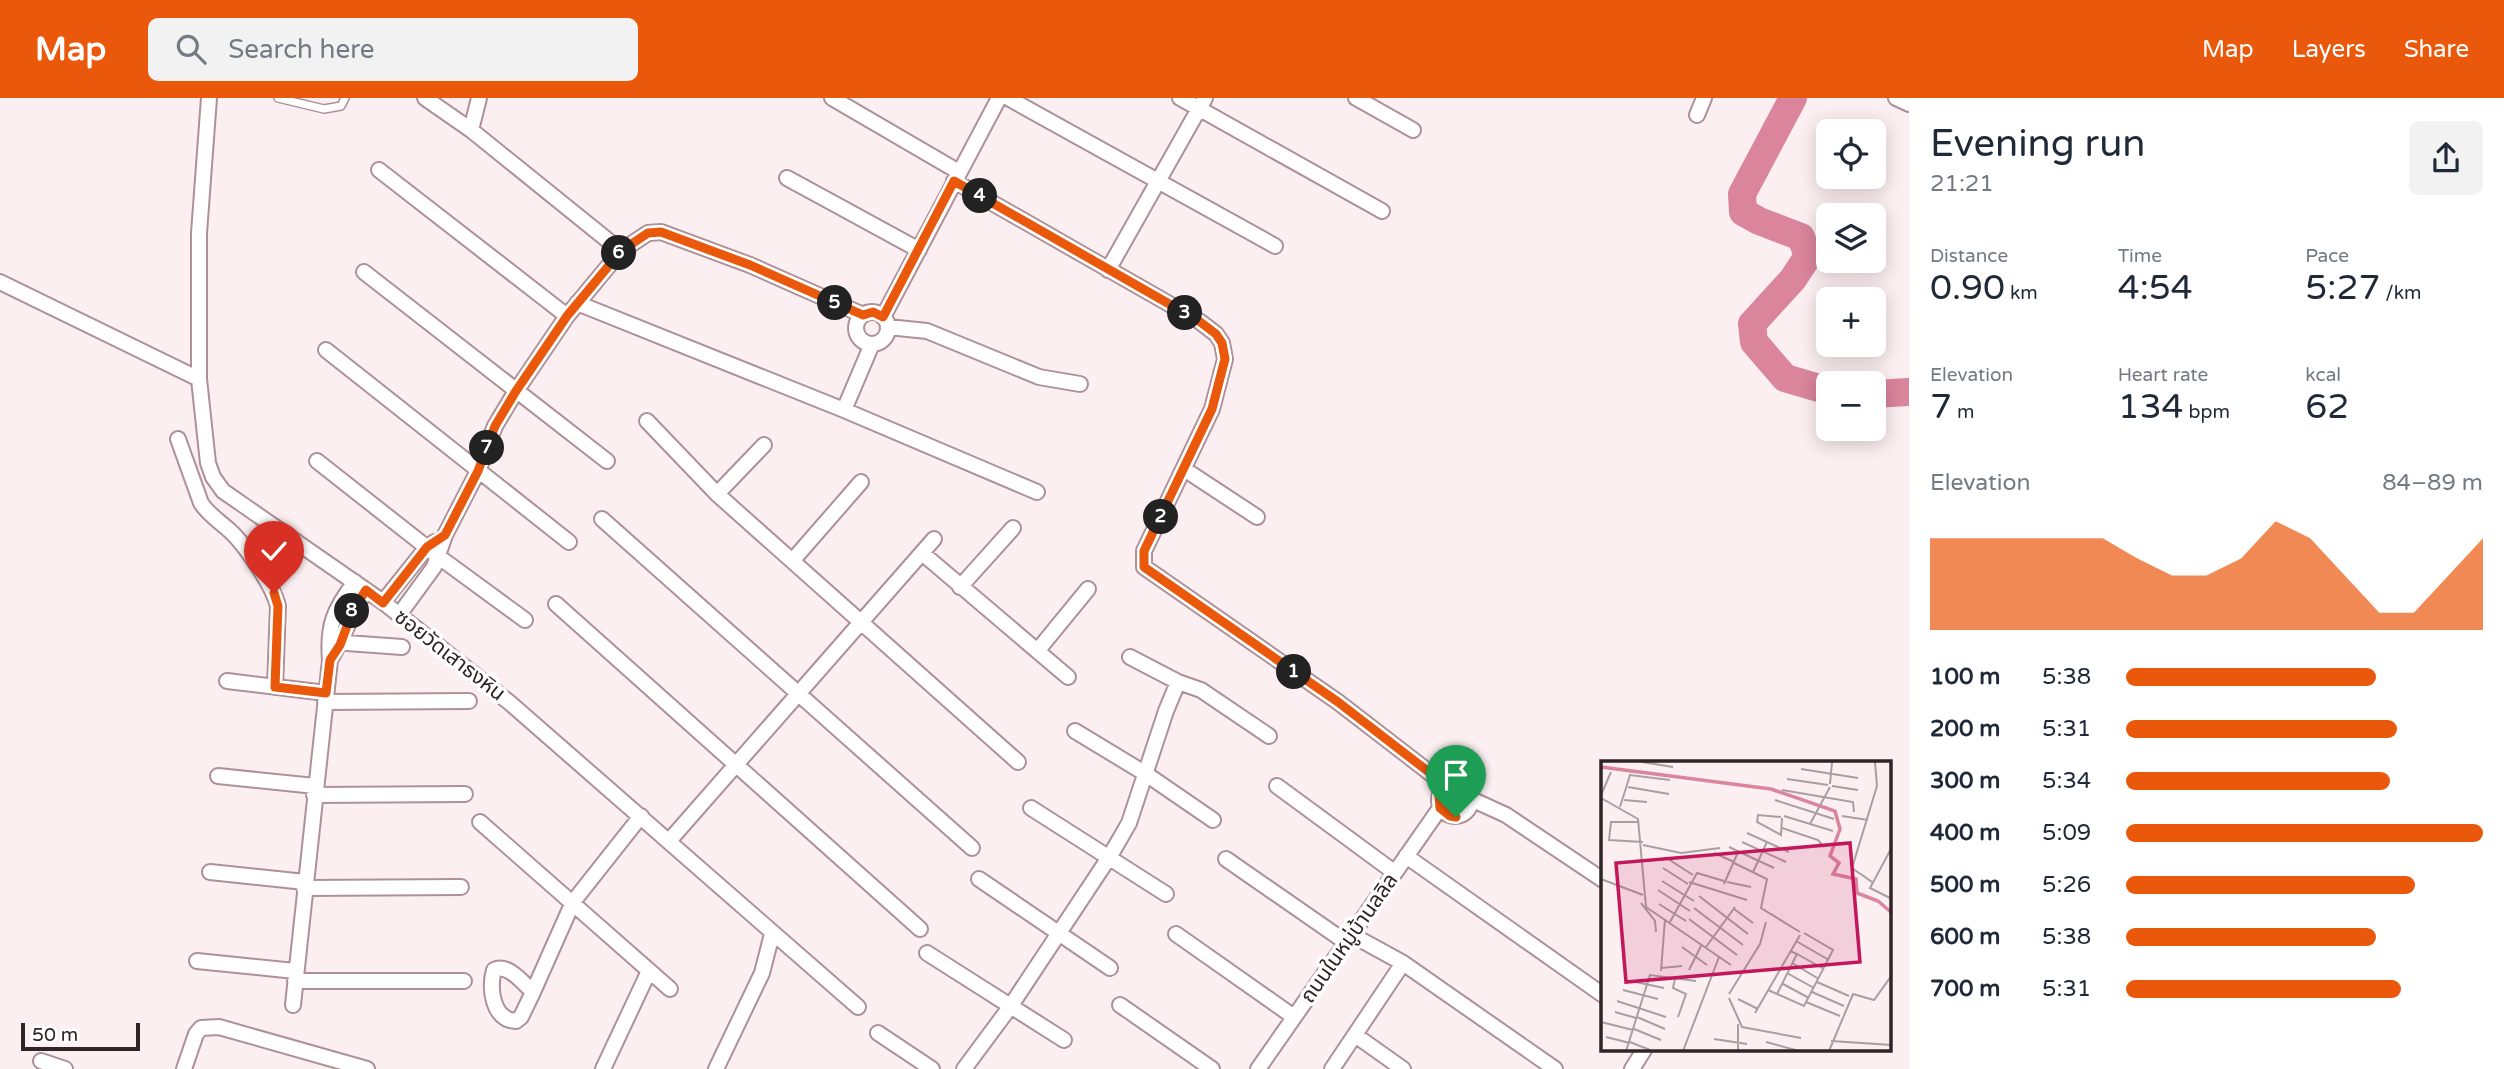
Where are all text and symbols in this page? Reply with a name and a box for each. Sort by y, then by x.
search box [148,18,638,81]
text: Map [35,30,106,69]
icon: search [172,30,210,68]
text: Search here [228,34,374,65]
text: Map [2202,35,2254,64]
text: Layers [2292,35,2366,64]
text: Share [2404,35,2469,64]
map controls [1816,119,1886,441]
button: locate [1816,119,1886,189]
text: Evening run [1930,121,2145,167]
button: share [2409,121,2483,195]
text: 21:21 [1930,170,1994,198]
pin: 4 [962,178,998,214]
text: 4 [974,184,985,206]
button: layers [1816,203,1886,273]
pin: 6 [602,236,636,270]
text: 6 [613,241,624,263]
text: Distance [1930,245,2008,267]
text: Time [2118,245,2162,267]
text: Pace [2305,245,2349,267]
text: 0.90 [1930,267,2005,309]
text: 4:54 [2118,267,2193,309]
text: 5:27 [2305,267,2380,309]
text: km [2005,282,2038,304]
text: /km [2380,282,2422,304]
pin: 5 [818,286,852,320]
button: + [1816,287,1886,357]
text: 5 [829,291,840,313]
pin: 3 [1168,296,1202,330]
text: 3 [1179,301,1190,323]
text: Elevation [1930,364,2013,386]
text: Heart rate [2118,364,2208,386]
text: kcal [2305,364,2341,386]
button: − [1816,371,1886,441]
text: 7 [1930,386,1952,428]
text: 134 [2118,386,2184,428]
text: 62 [2305,386,2349,428]
text: m [1952,401,1974,423]
text: bpm [2184,401,2230,423]
pin: 7 [470,430,504,466]
text: 7 [481,436,492,458]
text: Elevation [1930,469,2031,497]
text: 84–89 m [2382,469,2483,497]
pin: 2 [1144,500,1178,534]
text: 2 [1155,505,1166,527]
pin [244,521,304,593]
icon: check [255,532,293,570]
pin: 8 [334,594,370,628]
text: 8 [346,599,357,621]
street label: ซอยวัดเสาธงหิน [389,604,510,706]
pin: 1 [1276,654,1312,690]
text: 1 [1288,660,1299,682]
text: 100 m [1930,663,2000,691]
text: 5:38 [2042,663,2091,691]
text: 200 m [1930,715,2000,743]
text: 5:31 [2042,715,2091,743]
pin [1426,745,1486,817]
icon: arrive [1437,756,1475,794]
inset map [1601,761,1892,1052]
text: 300 m [1930,767,2000,795]
text: 5:34 [2042,767,2091,795]
text: 400 m [1930,819,2000,847]
text: 5:09 [2042,819,2091,847]
street label: ถนนในหมู่บ้านลลิล [1295,869,1403,1008]
text: 500 m [1930,871,2000,899]
text: 5:26 [2042,871,2091,899]
text: 600 m [1930,923,2000,951]
text: 5:38 [2042,923,2091,951]
text: 700 m [1930,975,2000,1003]
text: 5:31 [2042,975,2091,1003]
scale bar [21,1020,140,1052]
text: 50 m [32,1024,78,1046]

